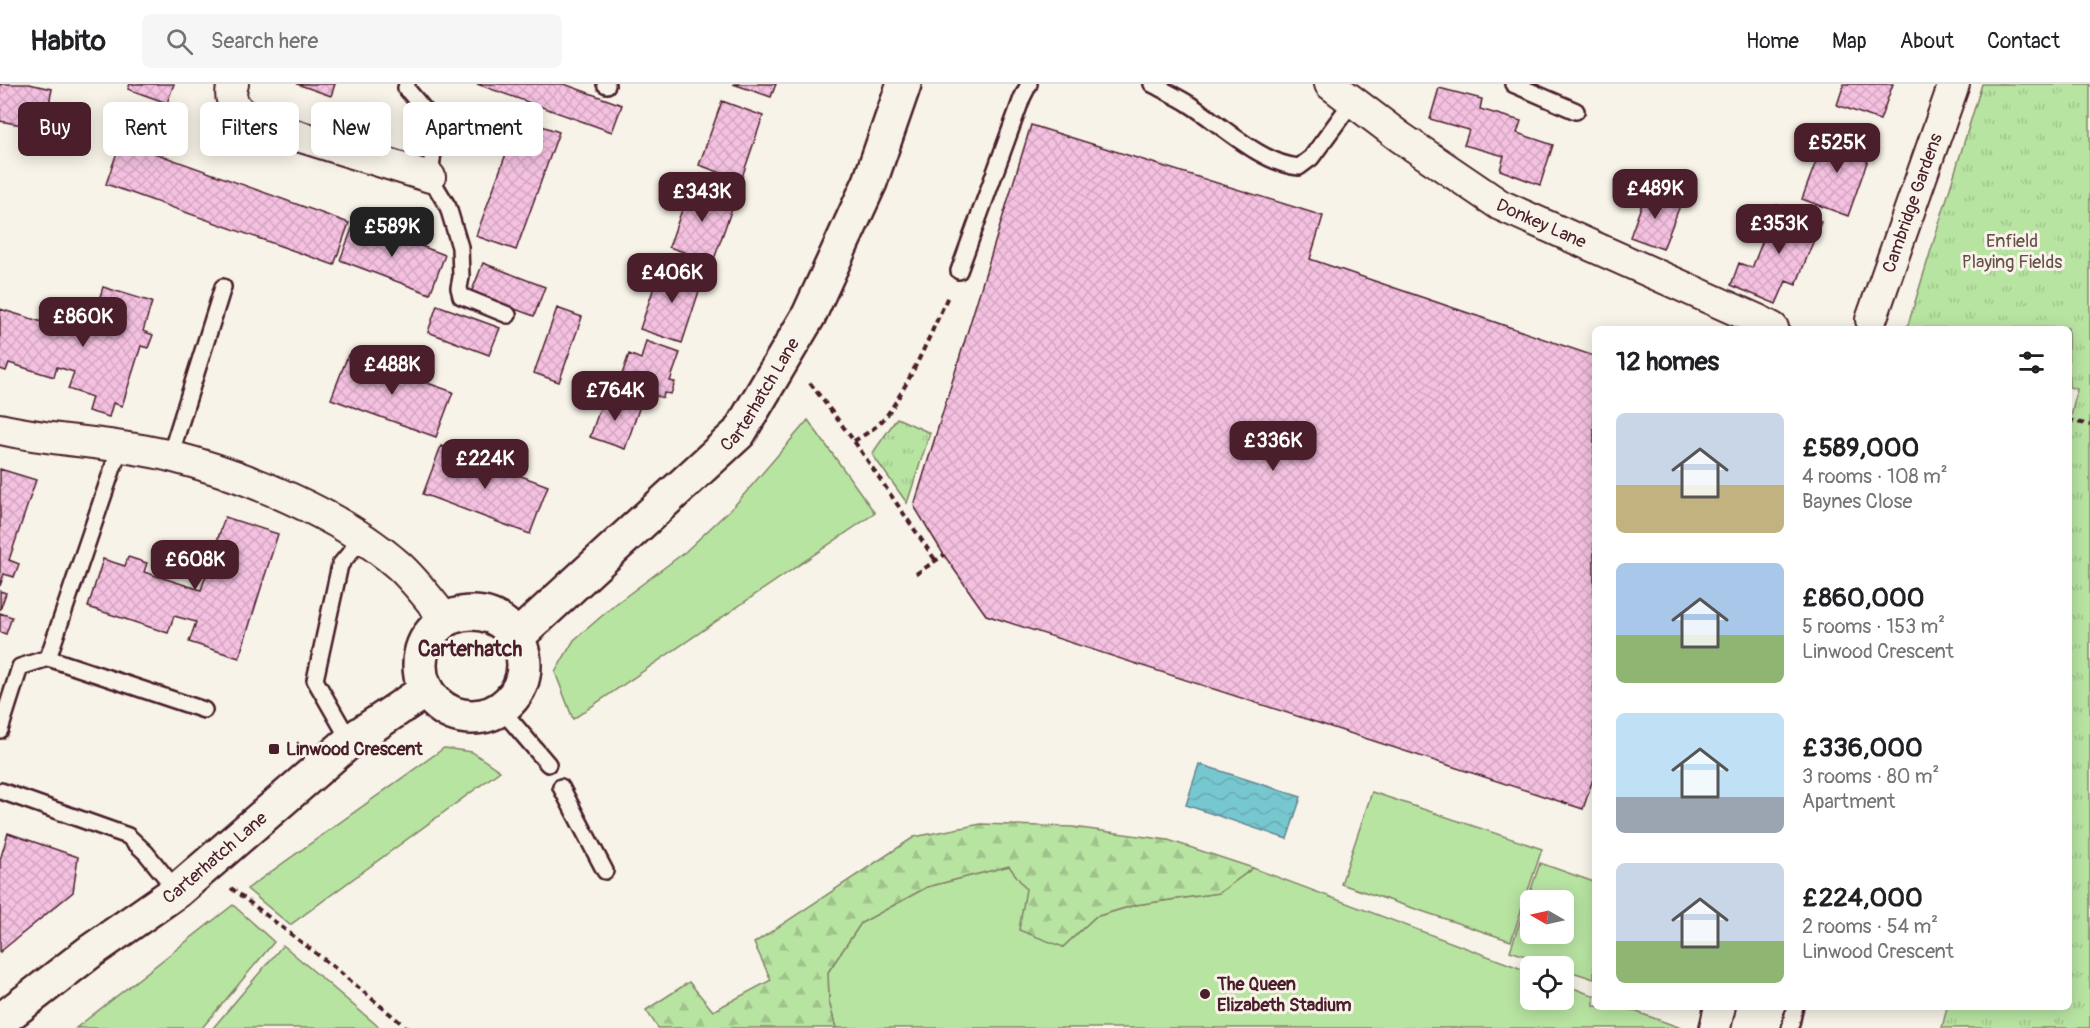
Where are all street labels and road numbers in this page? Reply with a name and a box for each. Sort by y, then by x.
street label: Cambridge Gardens [1877,130,1948,276]
street label: Donkey Lane [1493,194,1590,254]
street label: Carterhatch Lane [715,334,805,457]
street label: Carterhatch Lane [158,807,272,909]

